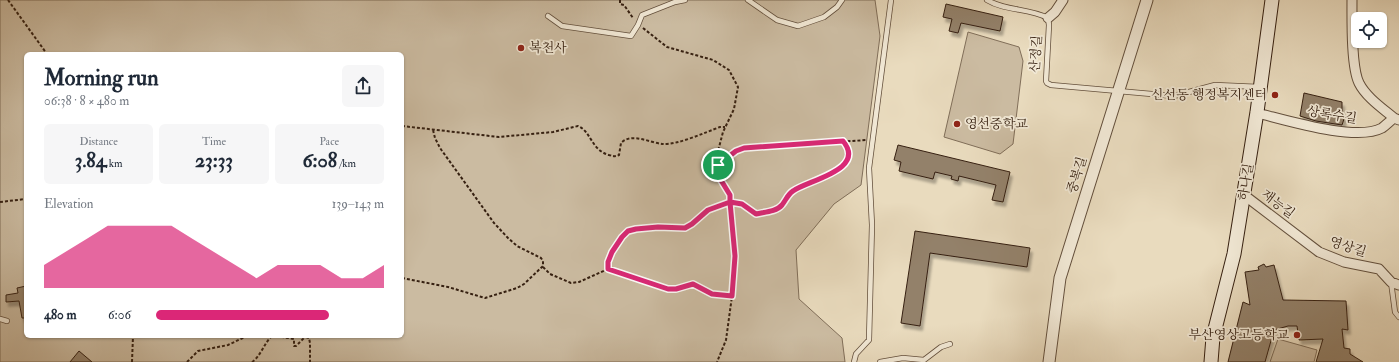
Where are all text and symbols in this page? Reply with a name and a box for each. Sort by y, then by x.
map controls [1351,12,1387,48]
button: locate [1351,12,1387,48]
street label: 산정길 [1027,35,1045,73]
place label: 복천사 [529,40,567,56]
marker: 복천사 [516,43,526,53]
text: Morning run [44,64,159,92]
button: share [342,65,384,107]
place label: 신선동 행정복지센터 [1151,87,1267,103]
marker: 신선동 행정복지센터 [1270,90,1280,100]
text: 06:38 · 8 × 480 m [44,93,129,109]
street label: 상록수길 [1306,103,1358,127]
place label: 영선중학교 [965,116,1028,132]
marker: 영선중학교 [952,119,962,129]
text: Distance [79,135,118,148]
text: Time [202,135,226,148]
text: Pace [319,135,339,148]
text: 3.84 [75,148,106,173]
text: 23:33 [195,148,233,173]
text: 6:08 [303,148,337,173]
pin [701,148,735,182]
icon: arrive [707,154,729,176]
street label: 중복길 [1064,155,1090,195]
text: km [106,157,123,170]
text: /km [337,157,356,170]
street label: 하나길 [1235,162,1257,202]
street label: 재능길 [1258,186,1298,222]
text: Elevation [44,196,94,212]
text: 139–143 m [332,196,384,212]
street label: 영상길 [1328,234,1368,260]
text: 480 m [44,307,77,323]
text: 6:06 [108,307,131,323]
place label: 부산영상고등학교 [1189,327,1289,343]
marker: 부산영상고등학교 [1292,330,1302,340]

